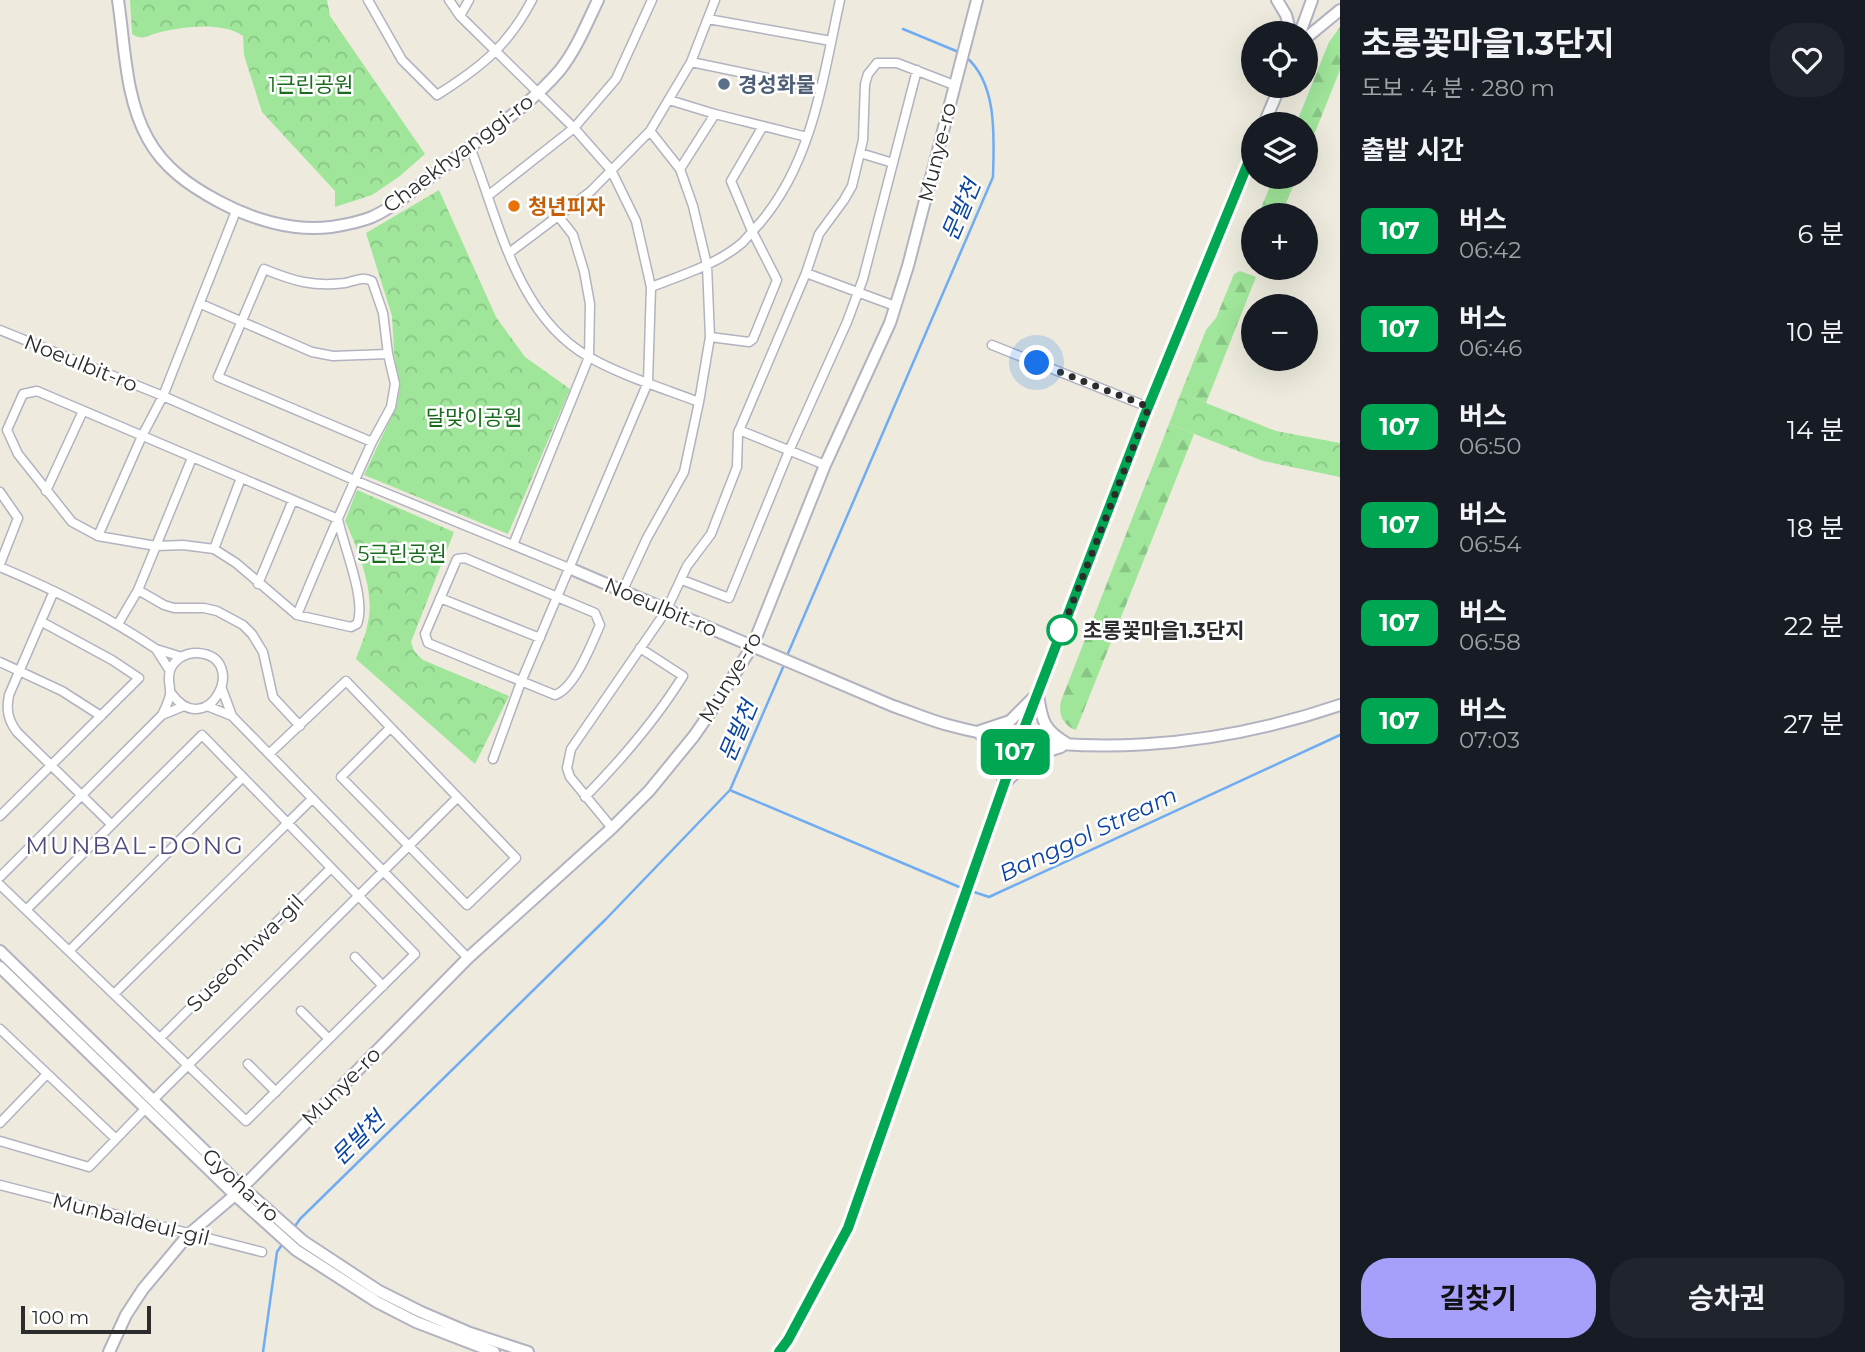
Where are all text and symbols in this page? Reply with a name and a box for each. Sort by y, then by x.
map controls [1241,21,1318,371]
button: locate [1241,21,1318,98]
text: 초롱꽃마을1.3단지 [1361,23,1615,63]
button: heart [1770,23,1844,97]
park label: 1근린공원 [269,72,353,97]
place label: 경성화물 [738,72,815,97]
text: 도보 · 4 분 · 280 m [1361,74,1555,102]
marker: 경성화물 [716,76,732,92]
street label: Chaekhyanggi-ro [378,88,538,218]
street label: Munye-ro [913,100,961,204]
button: layers [1241,112,1318,189]
text: 출발 시간 [1361,134,1464,166]
water label: 문발천 [936,173,987,245]
place label: 청년피자 [528,194,605,219]
marker: 청년피자 [506,198,522,214]
button: + [1241,203,1318,280]
text: 버스 [1459,204,1507,236]
text: 107 [1379,216,1420,245]
text: 6 분 [1797,218,1844,250]
text: 06:42 [1459,236,1521,264]
button: − [1241,294,1318,371]
text: 버스 [1459,302,1507,334]
text: 107 [1379,314,1420,343]
text: 10 분 [1787,316,1844,348]
street label: Noeulbit-ro [21,329,141,397]
text: 06:46 [1459,334,1522,362]
your location [1019,345,1054,380]
text: 버스 [1459,400,1507,432]
park label: 달맞이공원 [426,405,522,430]
text: 107 [1379,412,1420,441]
text: 14 분 [1787,414,1844,446]
text: 06:50 [1459,432,1521,460]
text: 버스 [1459,498,1507,530]
text: 107 [1379,510,1420,539]
text: 18 분 [1787,512,1844,544]
text: 06:54 [1459,530,1521,558]
park label: 5근린공원 [357,541,447,566]
street label: Noeulbit-ro [601,572,721,642]
text: 버스 [1459,596,1507,628]
text: 107 [1379,608,1420,637]
text: 22 분 [1784,610,1844,642]
marker: 초롱꽃마을1.3단지 [1047,615,1077,645]
place label: 초롱꽃마을1.3단지 [1083,618,1245,643]
street label: Munye-ro [693,627,767,727]
text: 06:58 [1459,628,1521,656]
water label: 문발천 [713,694,764,766]
text: 버스 [1459,694,1507,726]
text: 107 [1379,706,1420,735]
text: 27 분 [1783,708,1844,740]
text: 07:03 [1459,726,1520,754]
line badge: 107 [975,729,1055,775]
text: 107 [995,737,1035,766]
water label: Banggol Stream [995,781,1181,887]
district label: MUNBAL-DONG [25,831,245,860]
street label: Suseonhwa-gil [181,889,309,1017]
street label: Munye-ro [296,1041,386,1131]
water label: 문발천 [326,1104,392,1170]
street label: Gyoha-ro [197,1143,285,1227]
street label: Munbaldeul-gil [50,1187,212,1251]
button: 길찾기 [1361,1258,1596,1338]
button: 승차권 [1610,1258,1844,1338]
scale bar [21,1303,150,1335]
text: 100 m [32,1306,89,1329]

